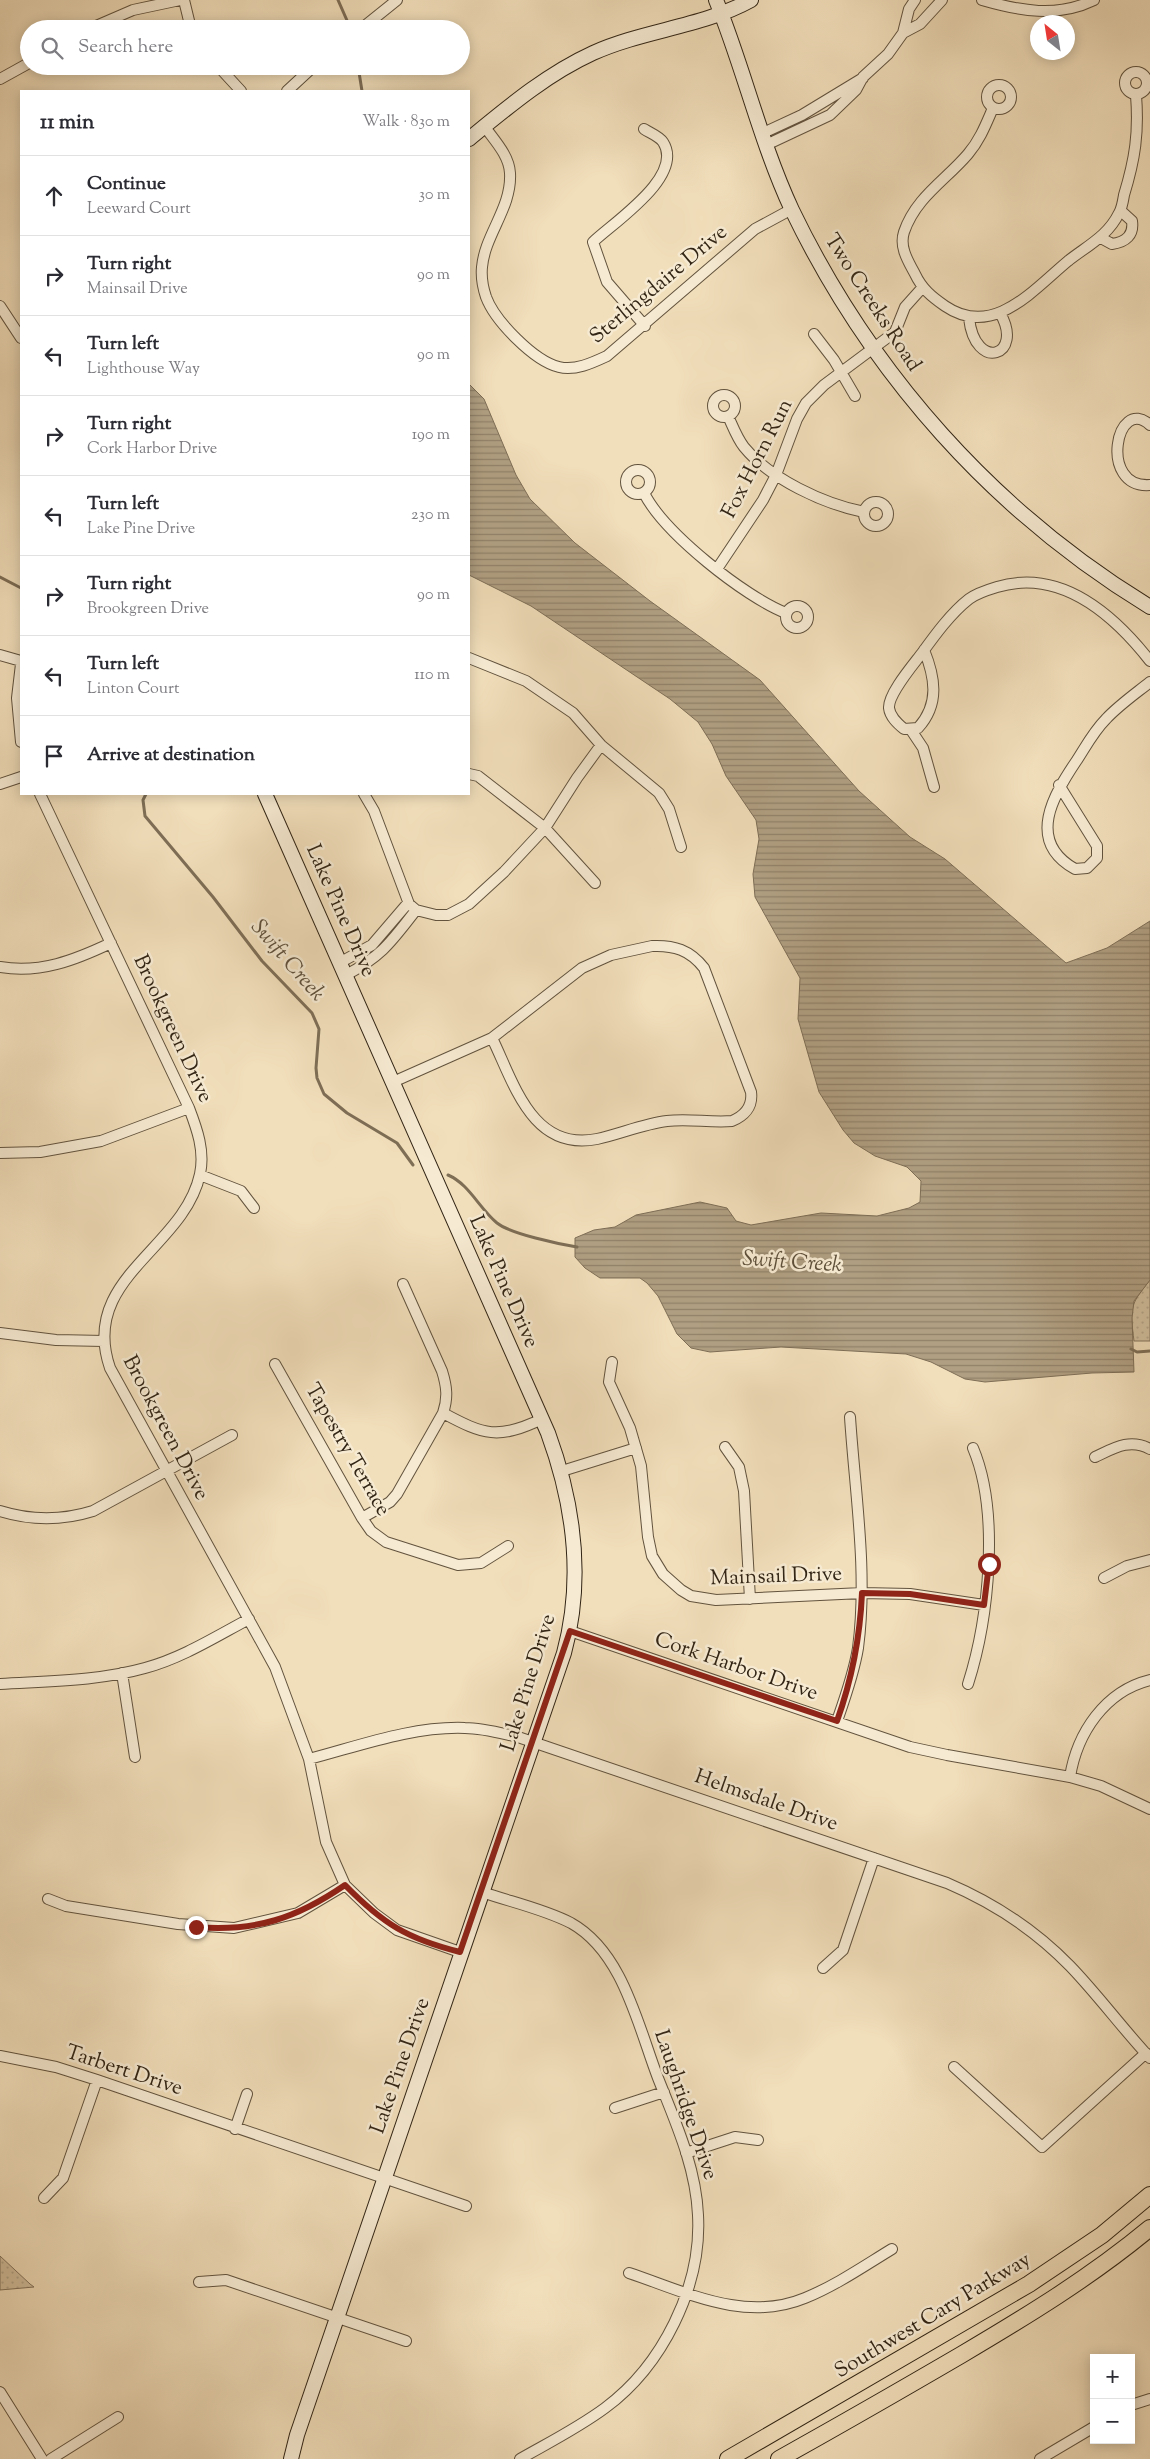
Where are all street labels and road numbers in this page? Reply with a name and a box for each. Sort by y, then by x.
street label: Sterlingdaire Drive [584,218,734,352]
street label: Two Creeks Road [816,228,928,378]
street label: Fox Horn Run [715,394,801,524]
street label: Lake Pine Drive [297,840,383,982]
street label: Brookgreen Drive [125,950,219,1108]
street label: Lake Pine Drive [460,1211,546,1353]
street label: Brookgreen Drive [114,1350,216,1506]
street label: Tapestry Terrace [297,1378,397,1522]
street label: Mainsail Drive [709,1560,843,1594]
street label: Lake Pine Drive [494,1611,564,1755]
street label: Cork Harbor Drive [650,1625,822,1709]
street label: Helmsdale Drive [690,1762,842,1840]
street label: Lake Pine Drive [364,1994,438,2138]
street label: Laughridge Drive [645,2026,725,2184]
street label: Tarbert Drive [62,2038,186,2104]
street label: Southwest Cary Parkway [829,2245,1037,2387]

